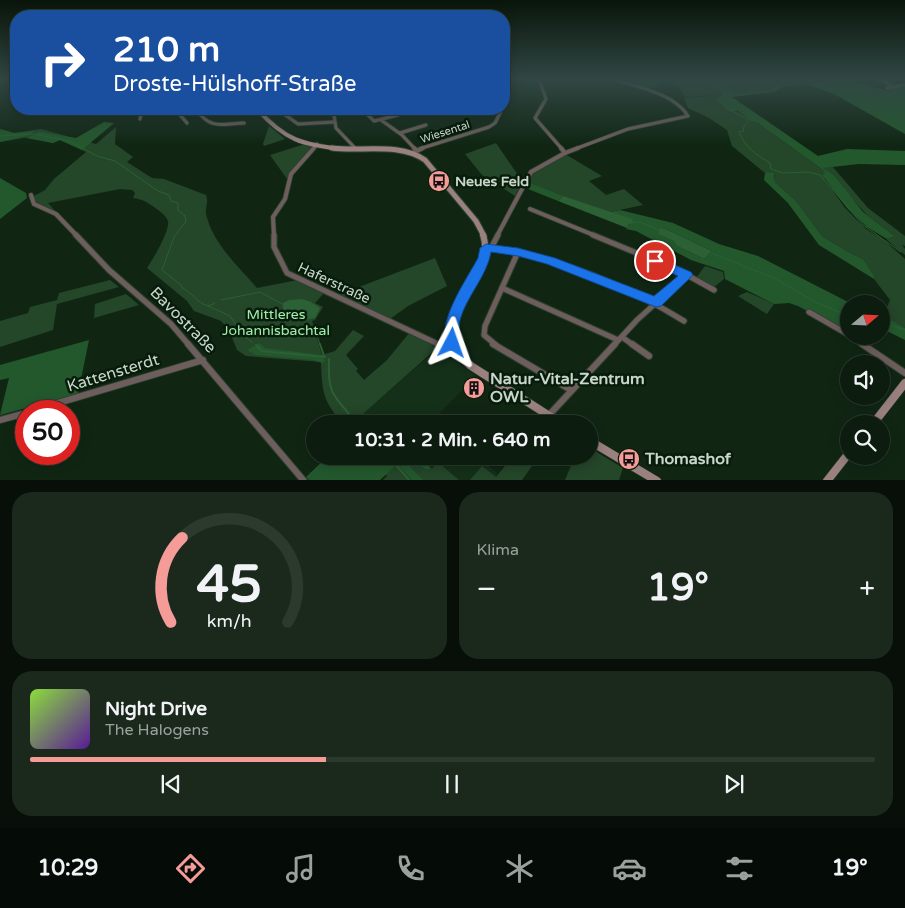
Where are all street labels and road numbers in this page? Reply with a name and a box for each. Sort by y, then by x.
street label: Wiesental [419,118,471,146]
street label: Haferstraße [295,259,373,307]
street label: Bavostraße [146,283,220,357]
street label: Kattensterdt [65,350,161,396]

